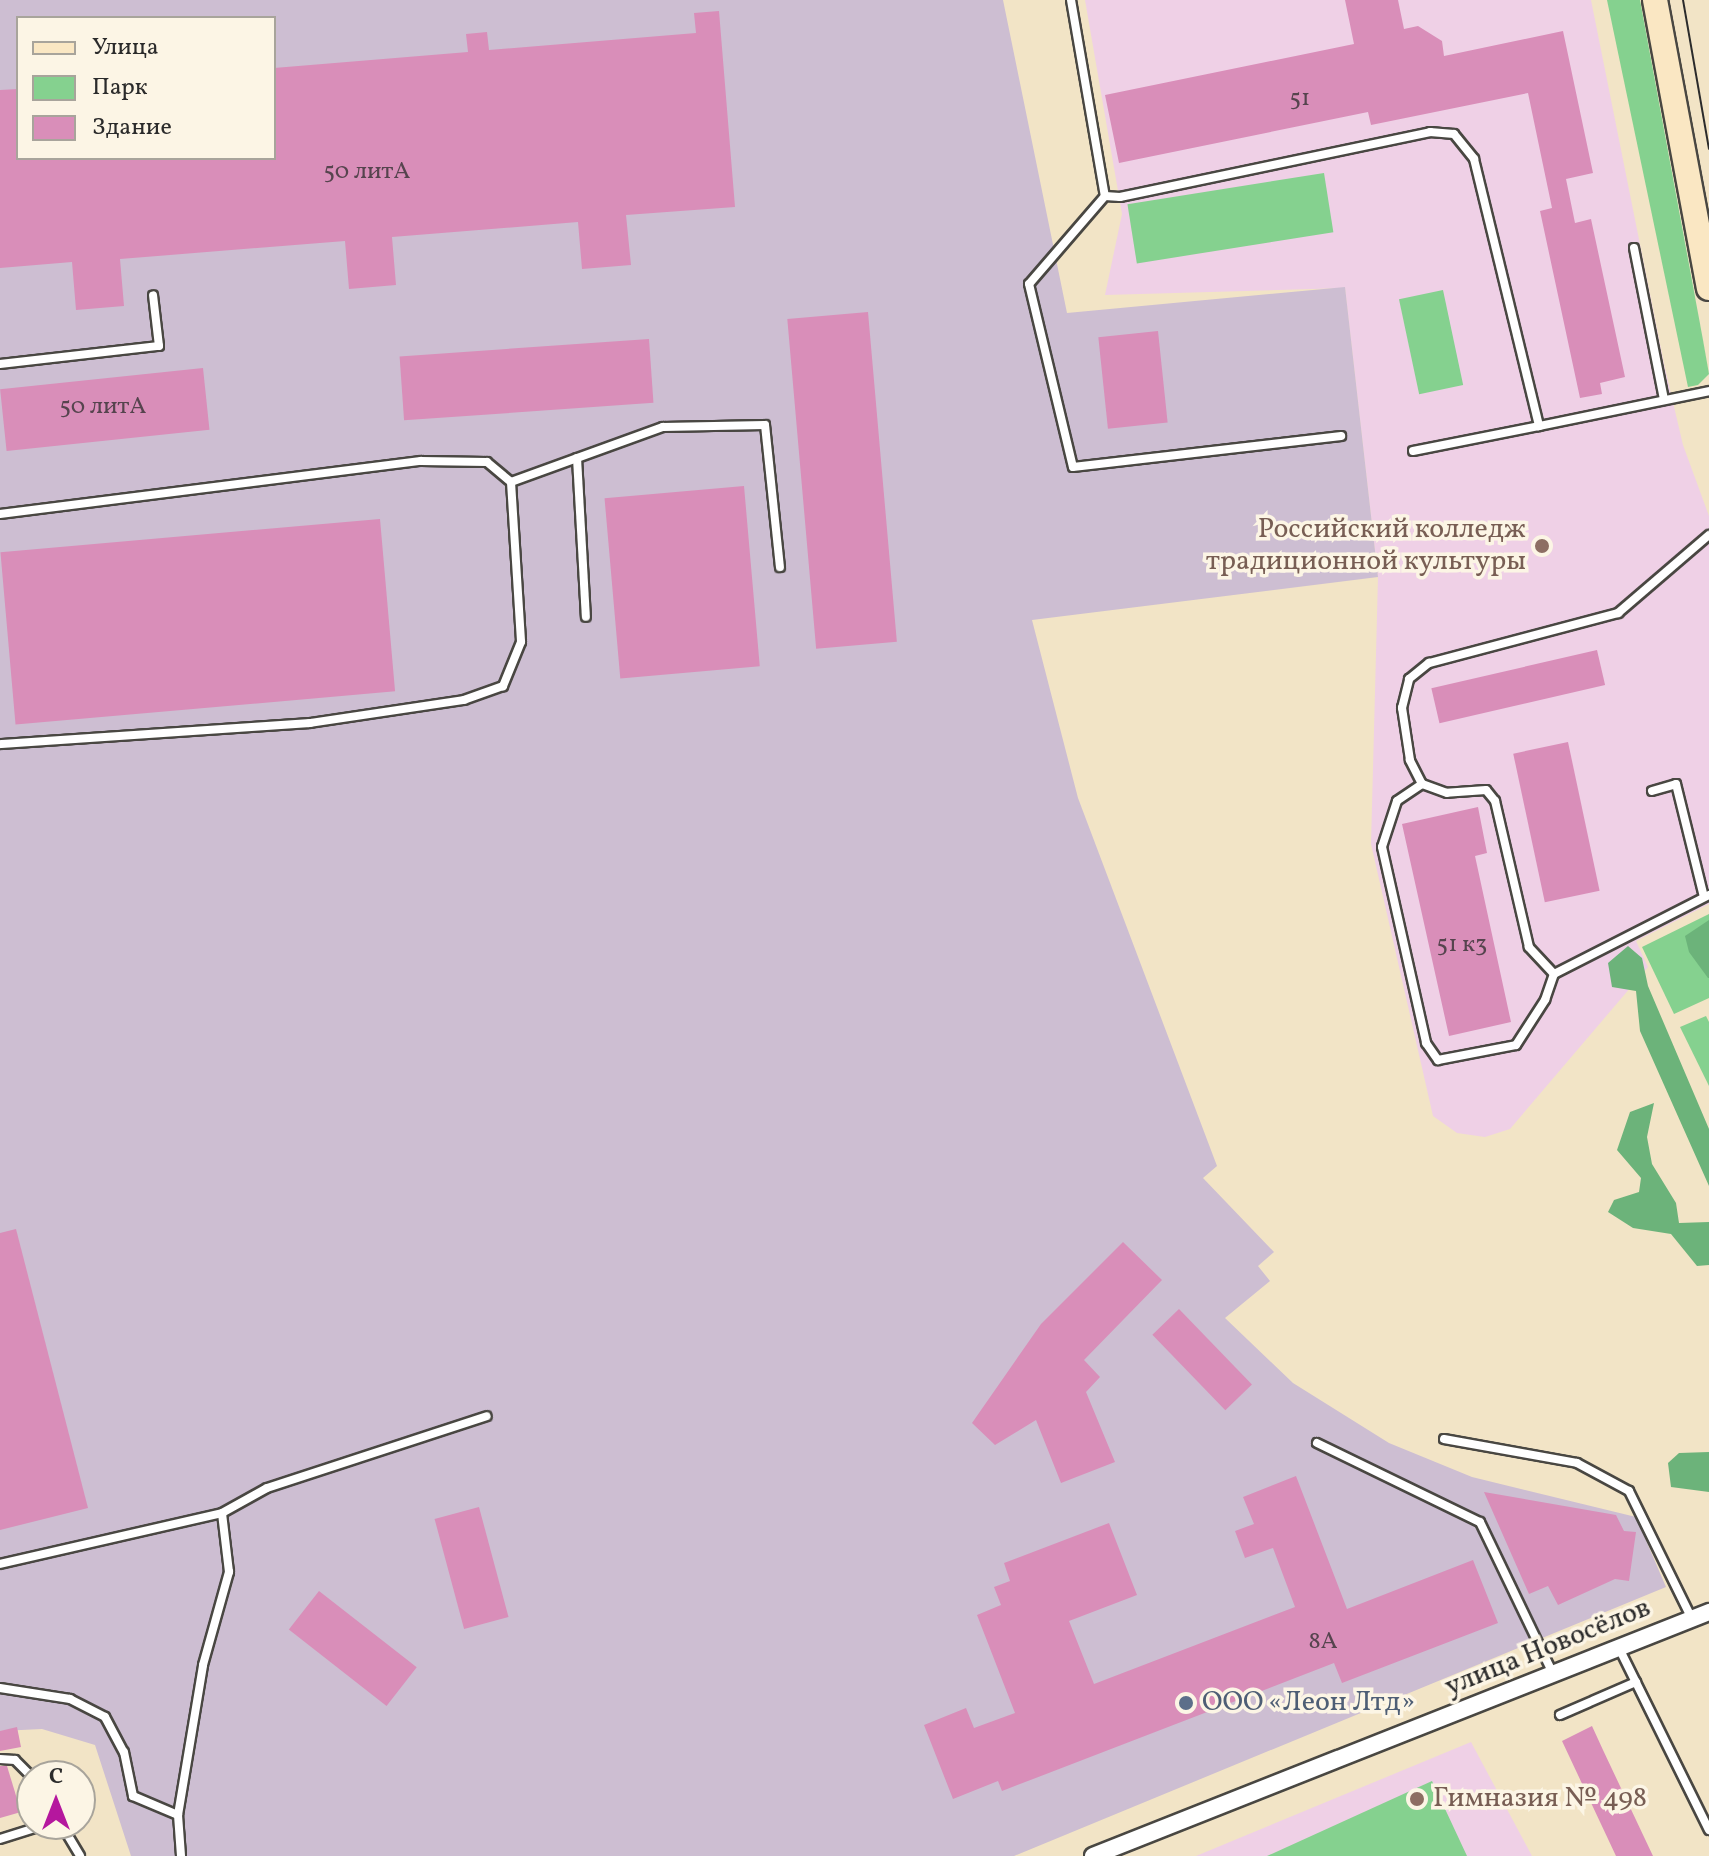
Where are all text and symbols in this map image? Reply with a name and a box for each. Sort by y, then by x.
legend [16,16,276,160]
text: Улица [92,31,159,65]
text: Парк [92,71,148,105]
house number: 51 [1290,86,1310,114]
text: Здание [92,111,172,145]
house number: 50 литА [324,159,410,187]
house number: 50 литА [60,394,146,422]
place label: Российский колледж традиционной культуры [1206,513,1526,579]
marker: Российский колледж традиционной культуры [1533,537,1551,555]
house number: 51 к3 [1437,932,1487,960]
street label: улица Новосёлов [1440,1591,1656,1705]
house number: 8А [1308,1629,1338,1657]
place label: ООО «Леон Лтд» [1202,1686,1416,1720]
marker: ООО «Леон Лтд» [1177,1694,1195,1712]
north arrow [16,1760,96,1840]
text: С [49,1762,63,1793]
place label: Гимназия № 498 [1433,1782,1647,1816]
marker: Гимназия № 498 [1408,1790,1426,1808]

